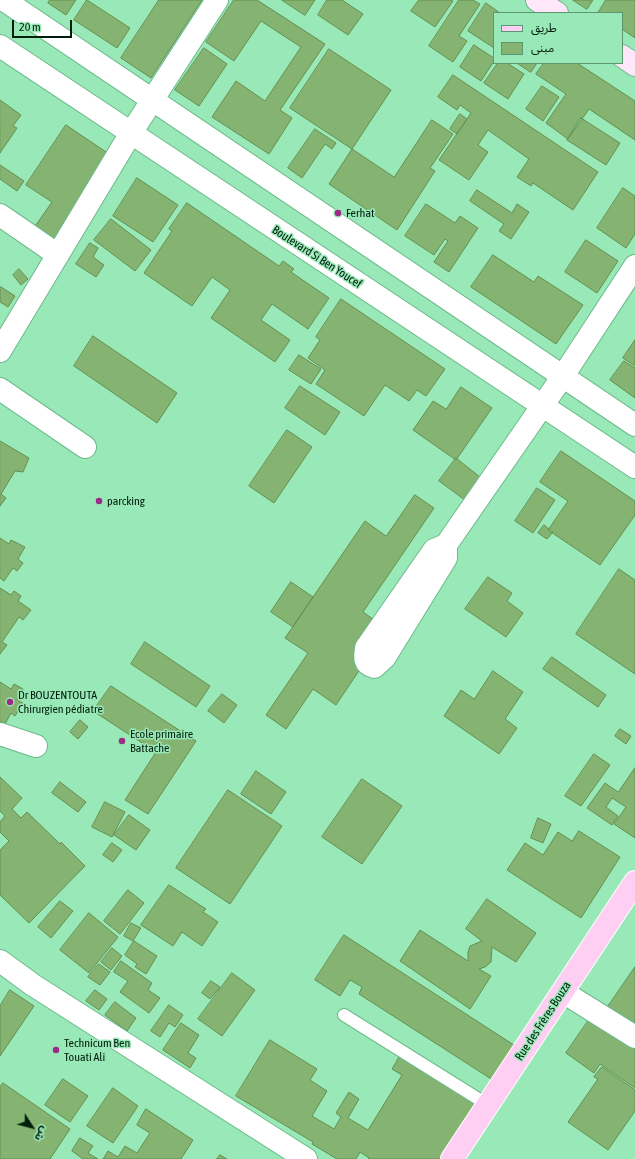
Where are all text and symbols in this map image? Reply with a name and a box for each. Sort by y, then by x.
scale bar [14,12,74,38]
legend [493,12,623,64]
text: 20 m [19,20,41,34]
text: طريق [531,21,557,35]
text: مبنى [531,41,554,55]
place label: Ferhat [346,206,374,220]
marker: Ferhat [333,208,343,218]
street label: Boulevard Si Ben Youcef [269,223,365,291]
place label: parcking [107,494,145,508]
marker: parcking [94,496,104,506]
place label: Dr BOUZENTOUTA Chirurgien pédiatre [18,688,103,716]
marker: Dr BOUZENTOUTA Chirurgien pédiatre [5,697,15,707]
place label: Ecole primaire Battache [130,727,193,755]
marker: Ecole primaire Battache [117,736,127,746]
street label: Rue des Frères Bouza [512,979,574,1063]
place label: Technicum Ben Touati Ali [64,1036,130,1064]
marker: Technicum Ben Touati Ali [51,1045,61,1055]
north arrow [12,1107,52,1147]
text: ش [32,1124,51,1144]

